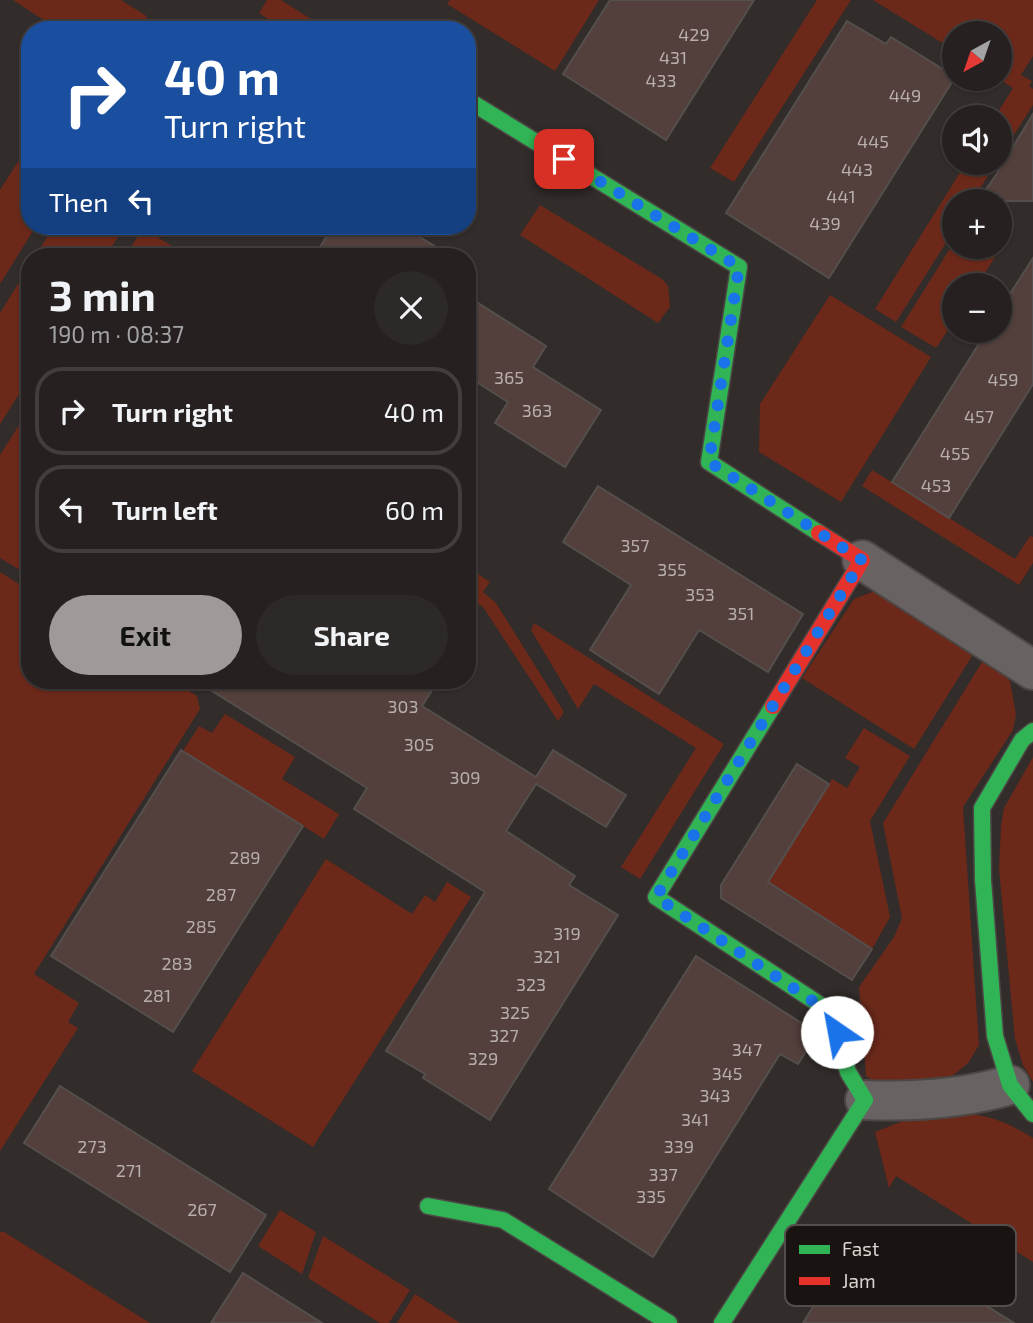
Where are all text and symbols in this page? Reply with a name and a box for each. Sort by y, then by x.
north arrow [942,21,1012,91]
map controls [942,21,1012,343]
house number: 429 [678,23,710,45]
text: 40 m [164,46,280,105]
house number: 431 [659,46,687,68]
icon: right [49,49,140,140]
house number: 433 [645,69,677,91]
house number: 449 [889,84,921,106]
button: sound [942,105,1012,175]
text: Turn right [164,106,306,144]
pin [534,129,594,189]
house number: 445 [857,130,889,152]
icon: arrive [545,140,583,178]
house number: 443 [841,158,873,180]
icon: left [122,182,160,220]
house number: 441 [826,185,856,207]
text: Then [49,186,108,217]
button: + [942,189,1012,259]
house number: 439 [809,212,841,234]
text: 3 min [49,269,156,319]
button: close [374,271,448,345]
button: − [942,273,1012,343]
text: 190 m · 08:37 [49,320,184,348]
house number: 365 [494,366,524,388]
house number: 459 [987,368,1019,390]
icon: right [53,392,91,430]
text: Turn right [112,396,233,427]
text: 40 m [384,396,444,427]
house number: 363 [522,399,552,421]
house number: 457 [964,405,994,427]
house number: 455 [940,442,970,464]
house number: 453 [921,474,951,496]
icon: left [53,490,91,528]
text: Turn left [112,494,218,525]
text: 60 m [385,494,444,525]
house number: 357 [621,534,649,556]
house number: 355 [657,558,687,580]
house number: 353 [685,583,715,605]
button: Exit [49,595,242,675]
button: Share [256,595,448,675]
house number: 351 [728,602,754,624]
house number: 303 [388,695,418,717]
house number: 305 [404,733,434,755]
house number: 309 [449,766,481,788]
house number: 289 [229,846,261,868]
house number: 287 [206,883,236,905]
house number: 285 [186,915,216,937]
house number: 319 [553,922,581,944]
house number: 321 [533,945,561,967]
house number: 283 [161,952,193,974]
house number: 323 [516,973,546,995]
house number: 281 [143,984,171,1006]
position arrow [800,995,874,1069]
house number: 325 [500,1001,530,1023]
house number: 327 [489,1024,519,1046]
house number: 347 [732,1038,762,1060]
house number: 329 [468,1047,498,1069]
house number: 345 [712,1062,742,1084]
house number: 343 [699,1084,731,1106]
house number: 341 [681,1108,709,1130]
house number: 273 [77,1135,107,1157]
house number: 339 [664,1135,694,1157]
house number: 271 [116,1159,142,1181]
house number: 337 [648,1163,678,1185]
house number: 335 [636,1185,666,1207]
house number: 267 [187,1198,217,1220]
legend [785,1225,1016,1306]
text: Fast [842,1237,879,1260]
text: Jam [842,1269,876,1292]

